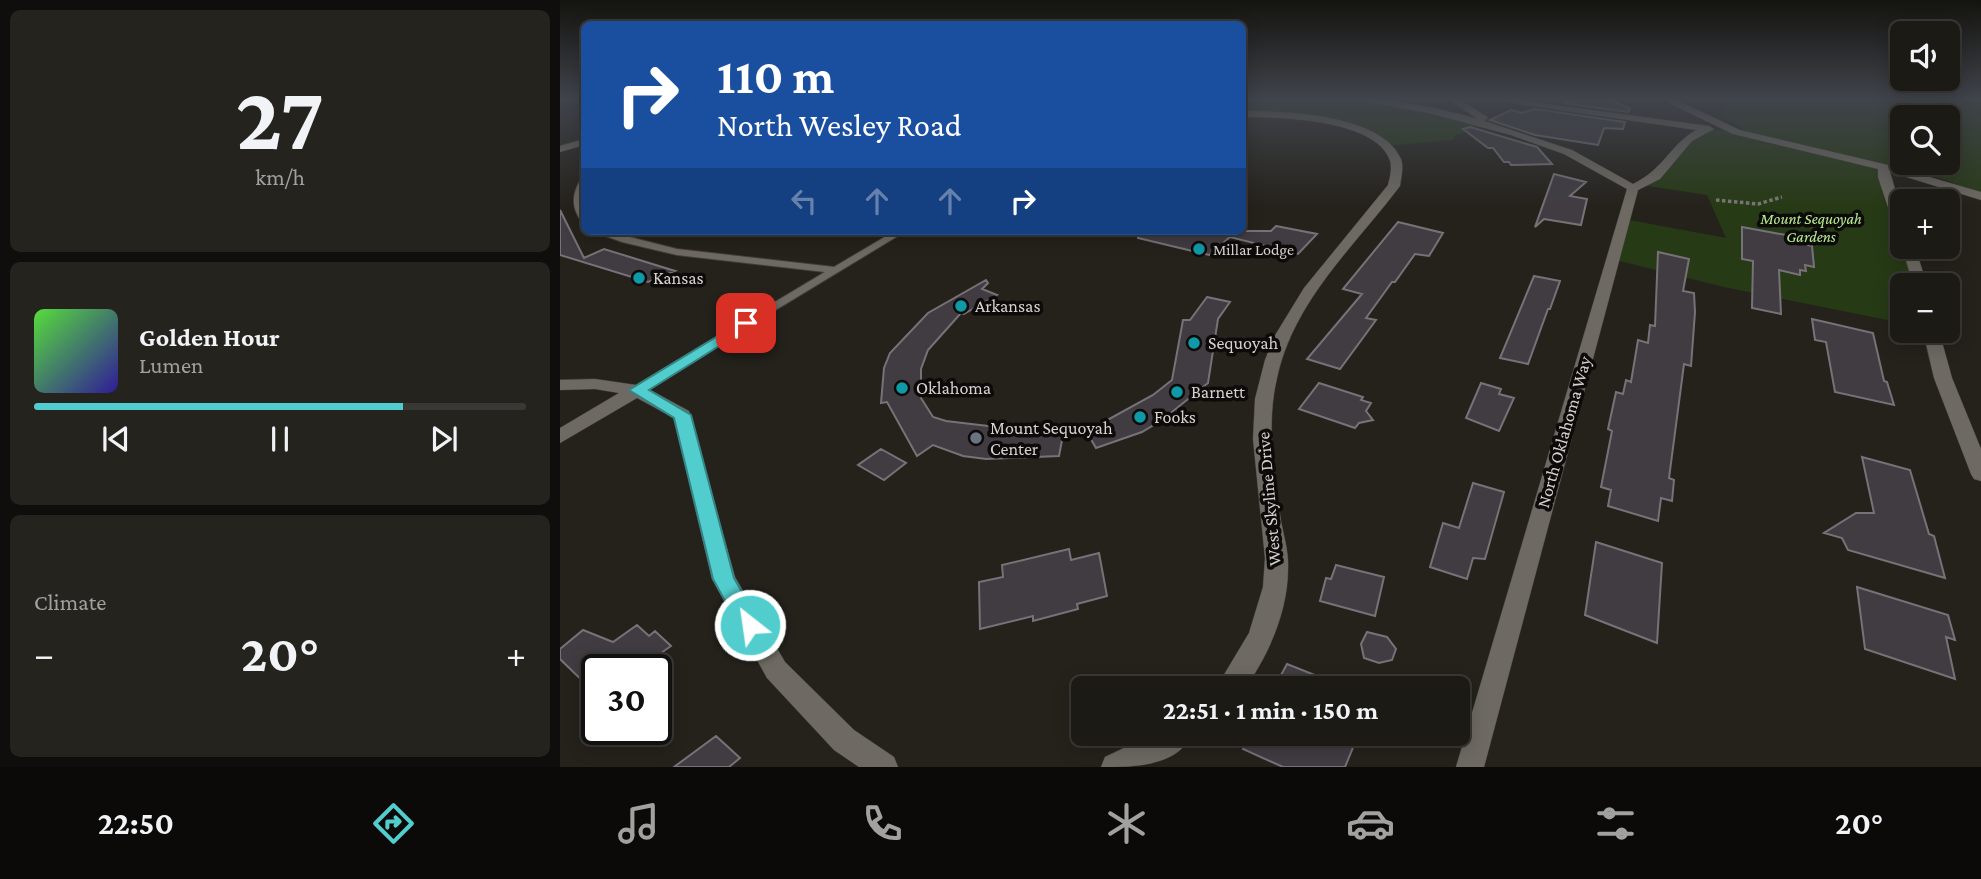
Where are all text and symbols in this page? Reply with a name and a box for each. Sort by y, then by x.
map controls [1890,21,1960,343]
button: sound [1890,21,1960,91]
icon: right [602,49,693,140]
text: 110 m [717,49,834,104]
text: 27 [236,67,324,169]
button: search [1890,105,1960,175]
text: North Wesley Road [717,107,962,143]
text: km/h [255,164,305,190]
icon: left [785,182,823,220]
icon: ahead [858,182,896,220]
icon: ahead [931,182,969,220]
icon: right [1004,182,1042,220]
button: + [1890,189,1960,259]
park label: Mount Sequoyah Gardens [1759,210,1862,245]
marker: Millar Lodge [1191,241,1207,257]
place label: Millar Lodge [1213,241,1294,259]
place label: Kansas [653,268,704,288]
marker: Kansas [631,270,647,286]
button: − [1890,273,1960,343]
pin [716,293,776,353]
place label: Arkansas [975,296,1040,316]
marker: Arkansas [953,298,969,314]
icon: arrive [727,304,765,342]
text: Golden Hour [139,323,280,352]
place label: Sequoyah [1208,333,1278,353]
marker: Sequoyah [1186,335,1202,351]
text: Lumen [139,352,203,378]
street label: North Oklahoma Way [1533,353,1595,510]
place label: Oklahoma [916,378,991,398]
marker: Oklahoma [894,380,910,396]
place label: Barnett [1191,382,1246,402]
marker: Barnett [1169,384,1185,400]
place label: Fooks [1154,407,1196,427]
marker: Fooks [1132,409,1148,425]
place label: Mount Sequoyah Center [990,418,1113,459]
icon: previous [97,420,135,458]
icon: pause [261,420,299,458]
icon: next [425,420,463,458]
marker: Mount Sequoyah Center [968,430,984,446]
street label: West Skyline Drive [1253,431,1285,567]
position arrow [713,588,787,662]
text: Climate [34,589,106,615]
text: 20° [241,624,319,682]
text: − [34,633,54,675]
text: + [506,633,526,675]
speed limit sign: 30 [581,654,672,745]
text: 22:51 · 1 min · 150 m [1163,696,1378,725]
icon: directions [369,799,418,848]
icon: music [614,799,663,848]
icon: phone [858,799,907,848]
icon: climate [1102,799,1151,848]
icon: car [1346,799,1395,848]
icon: filters [1591,799,1640,848]
text: 22:50 [98,805,174,841]
text: 20° [1835,805,1883,841]

